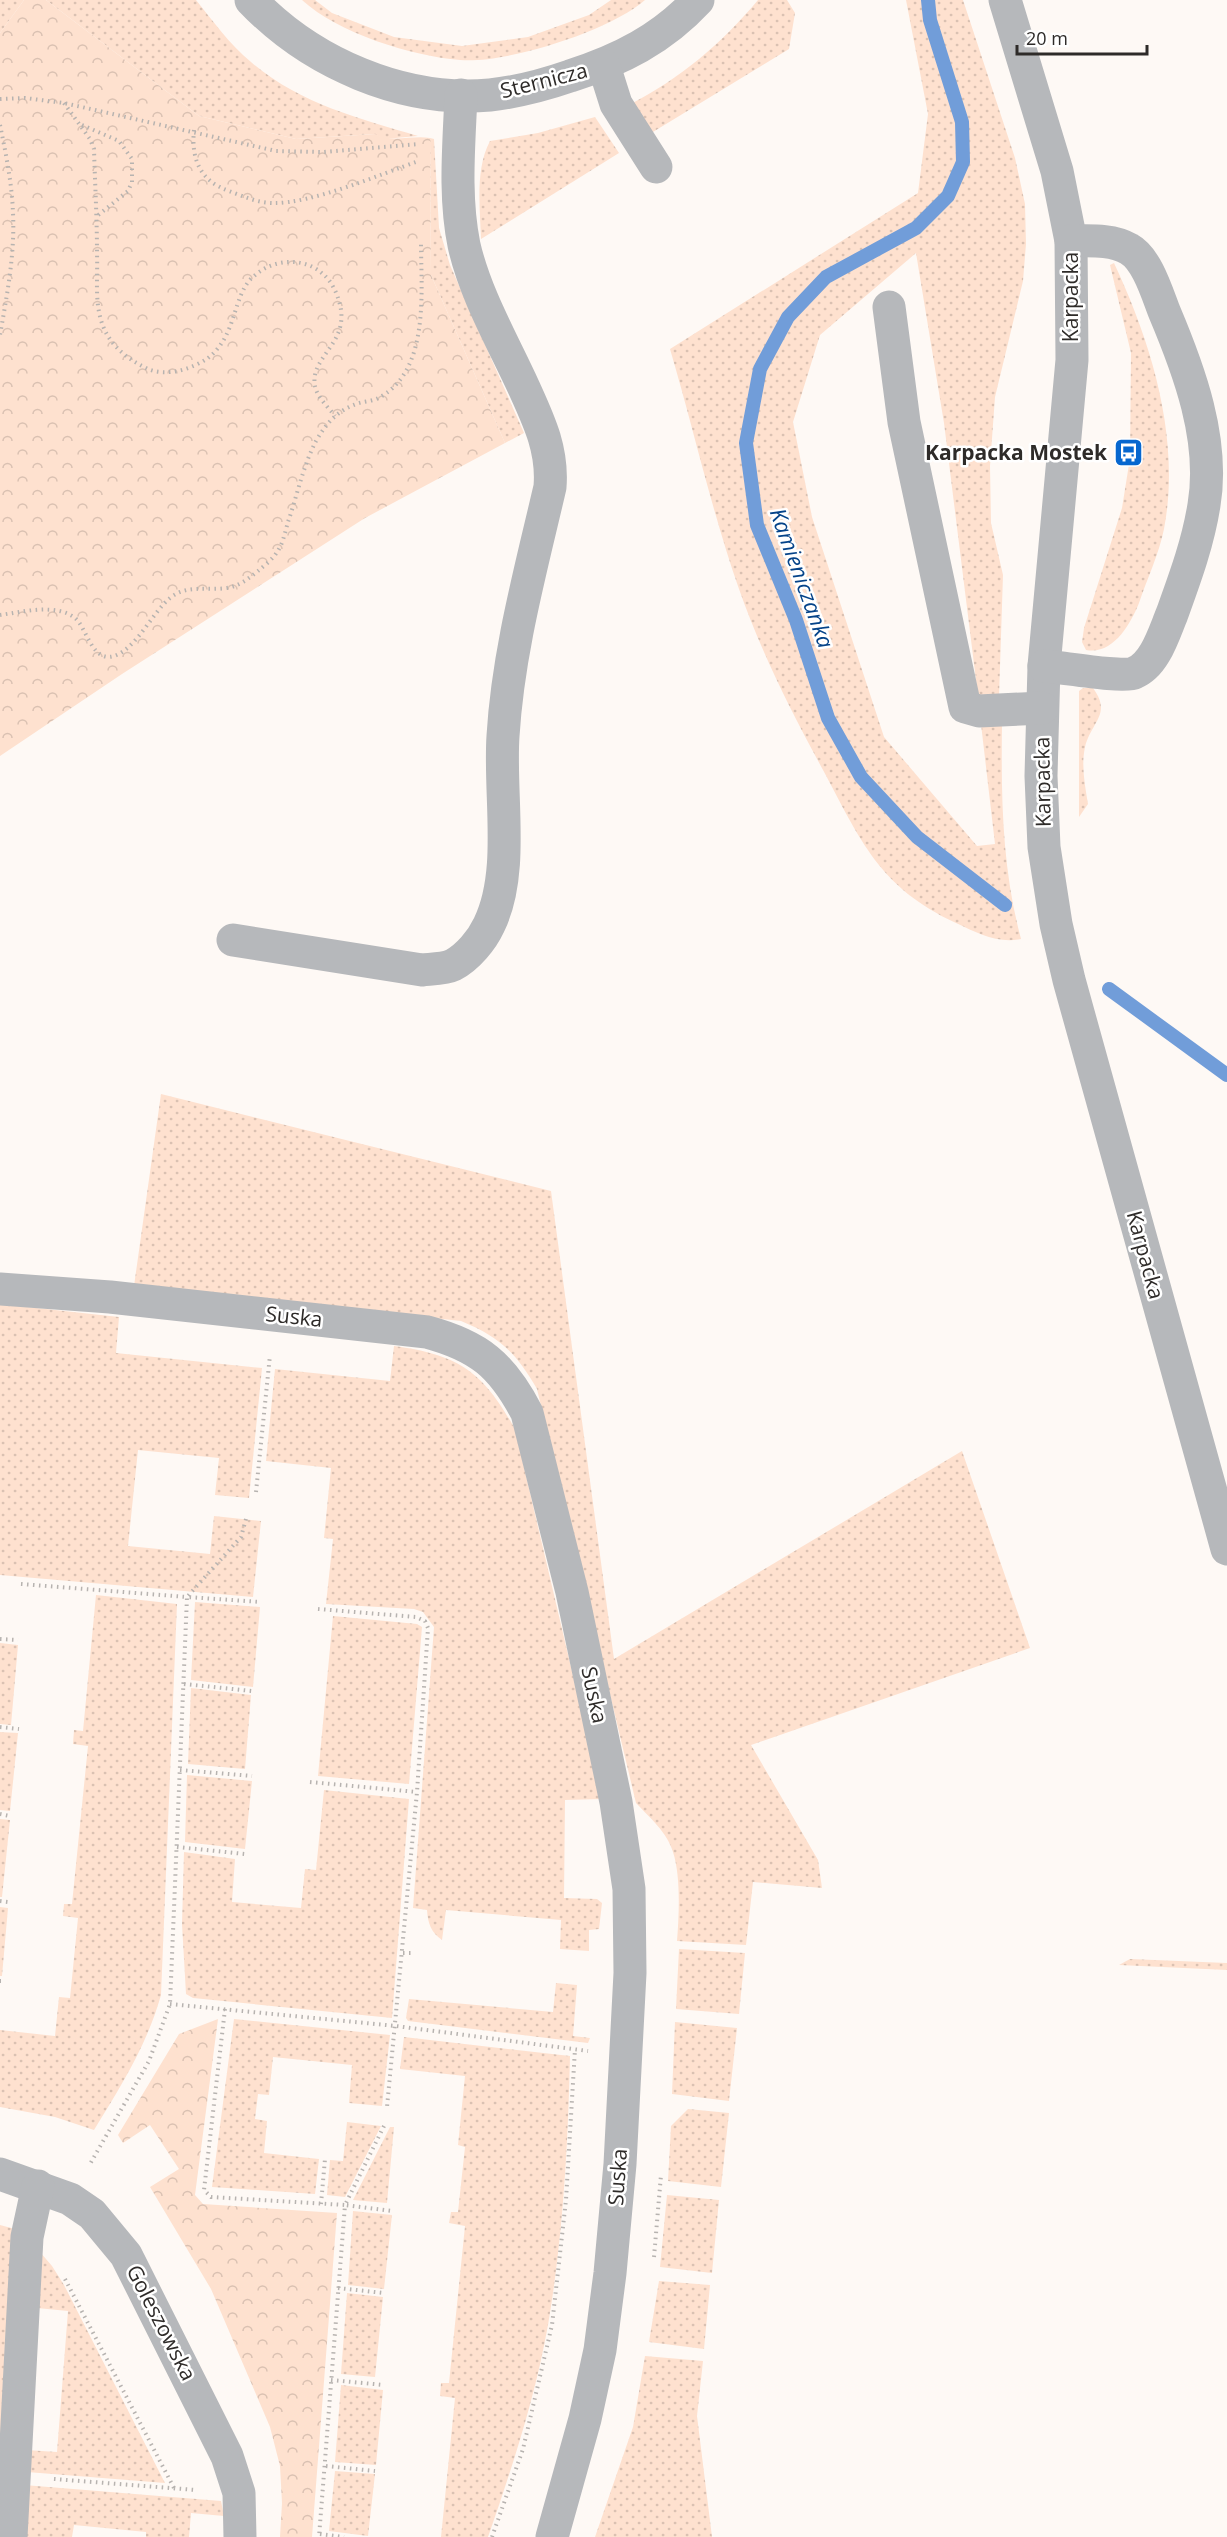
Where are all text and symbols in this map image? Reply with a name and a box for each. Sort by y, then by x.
scale bar [1017,18,1148,56]
text: 20 m [1026,26,1068,50]
street label: Sternicza [497,56,590,104]
street label: Karpacka [1056,252,1084,342]
bus stop icon: Karpacka Mostek [1112,437,1144,469]
place label: Karpacka Mostek [925,438,1108,466]
water label: Kamieniczanka [764,504,842,652]
street label: Karpacka [1027,737,1057,827]
street label: Karpacka [1121,1207,1171,1302]
street label: Suska [264,1299,324,1333]
street label: Suska [575,1664,615,1726]
street label: Suska [601,2147,633,2206]
street label: Goleszowska [121,2260,203,2385]

